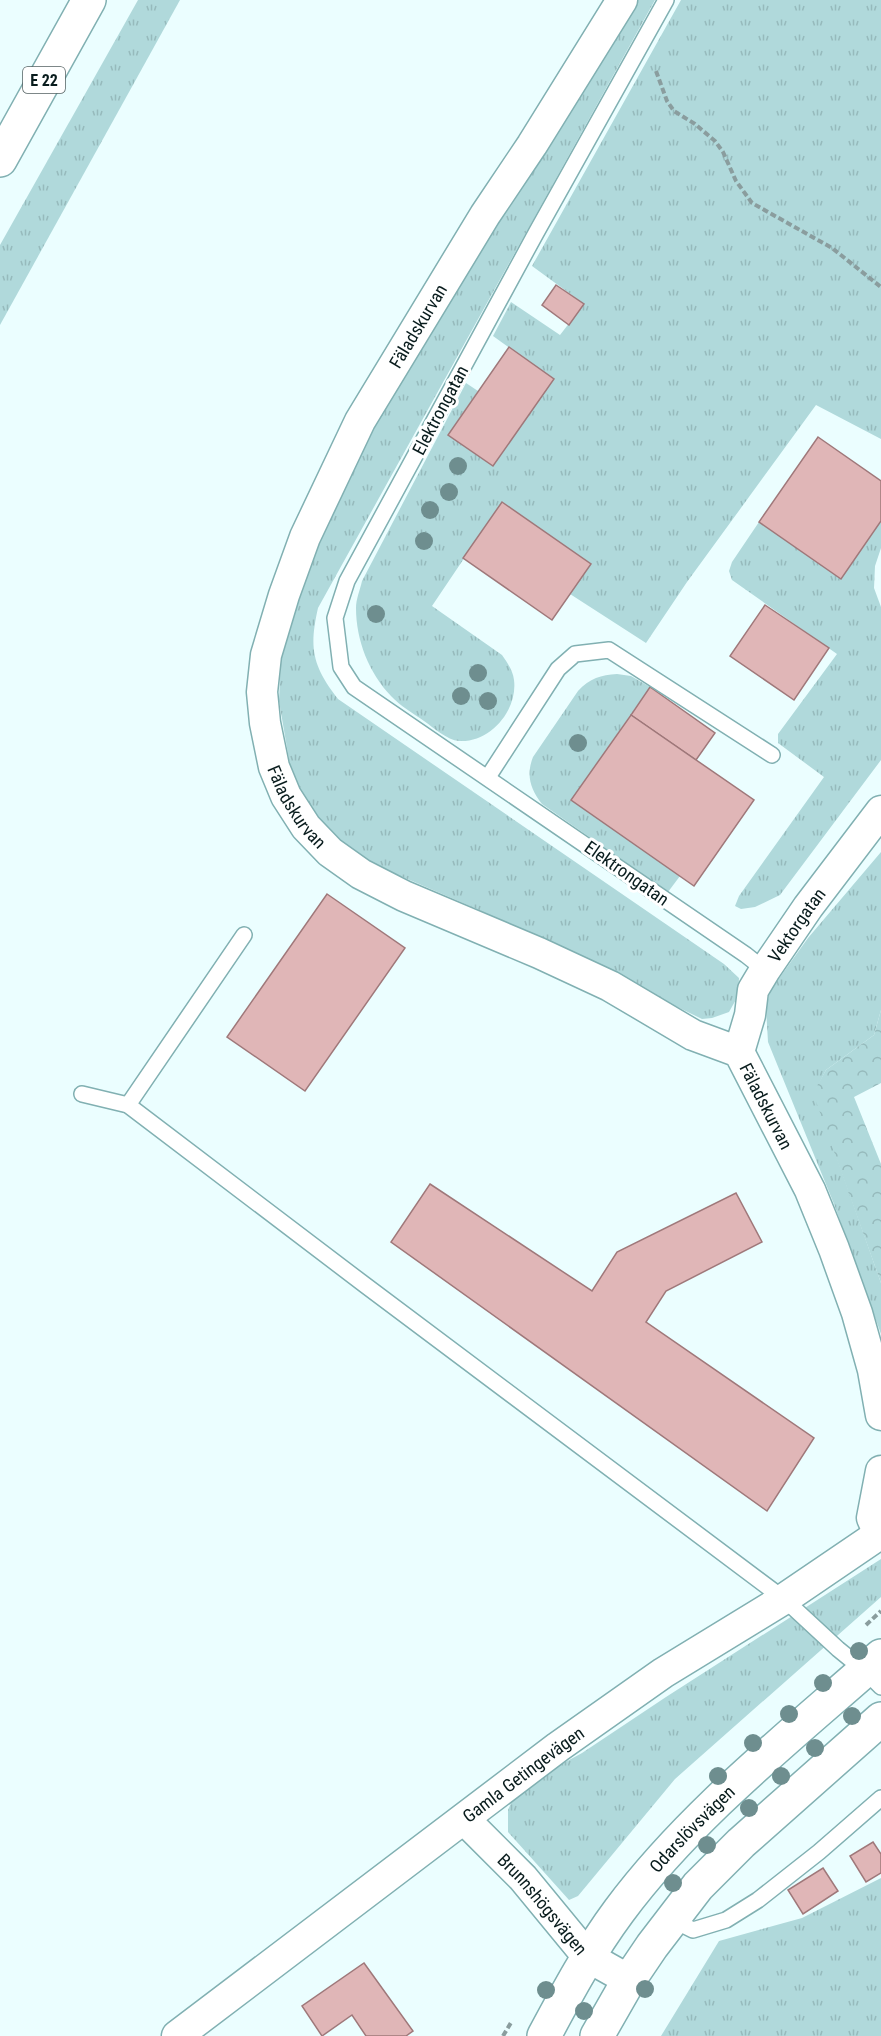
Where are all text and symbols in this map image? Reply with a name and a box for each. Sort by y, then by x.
road number: E 22 [23,67,65,93]
street label: Fäladskurvan [385,280,451,372]
street label: Elektrongatan [408,362,472,458]
street label: Fäladskurvan [264,762,331,852]
street label: Elektrongatan [581,836,673,910]
street label: Vektorgatan [763,883,829,966]
street label: Fäladskurvan [736,1059,798,1153]
street label: Gamla Getingevägen [458,1722,588,1826]
street label: Odarslövsvägen [645,1780,739,1876]
street label: Brunnshögsvägen [494,1849,592,1959]

